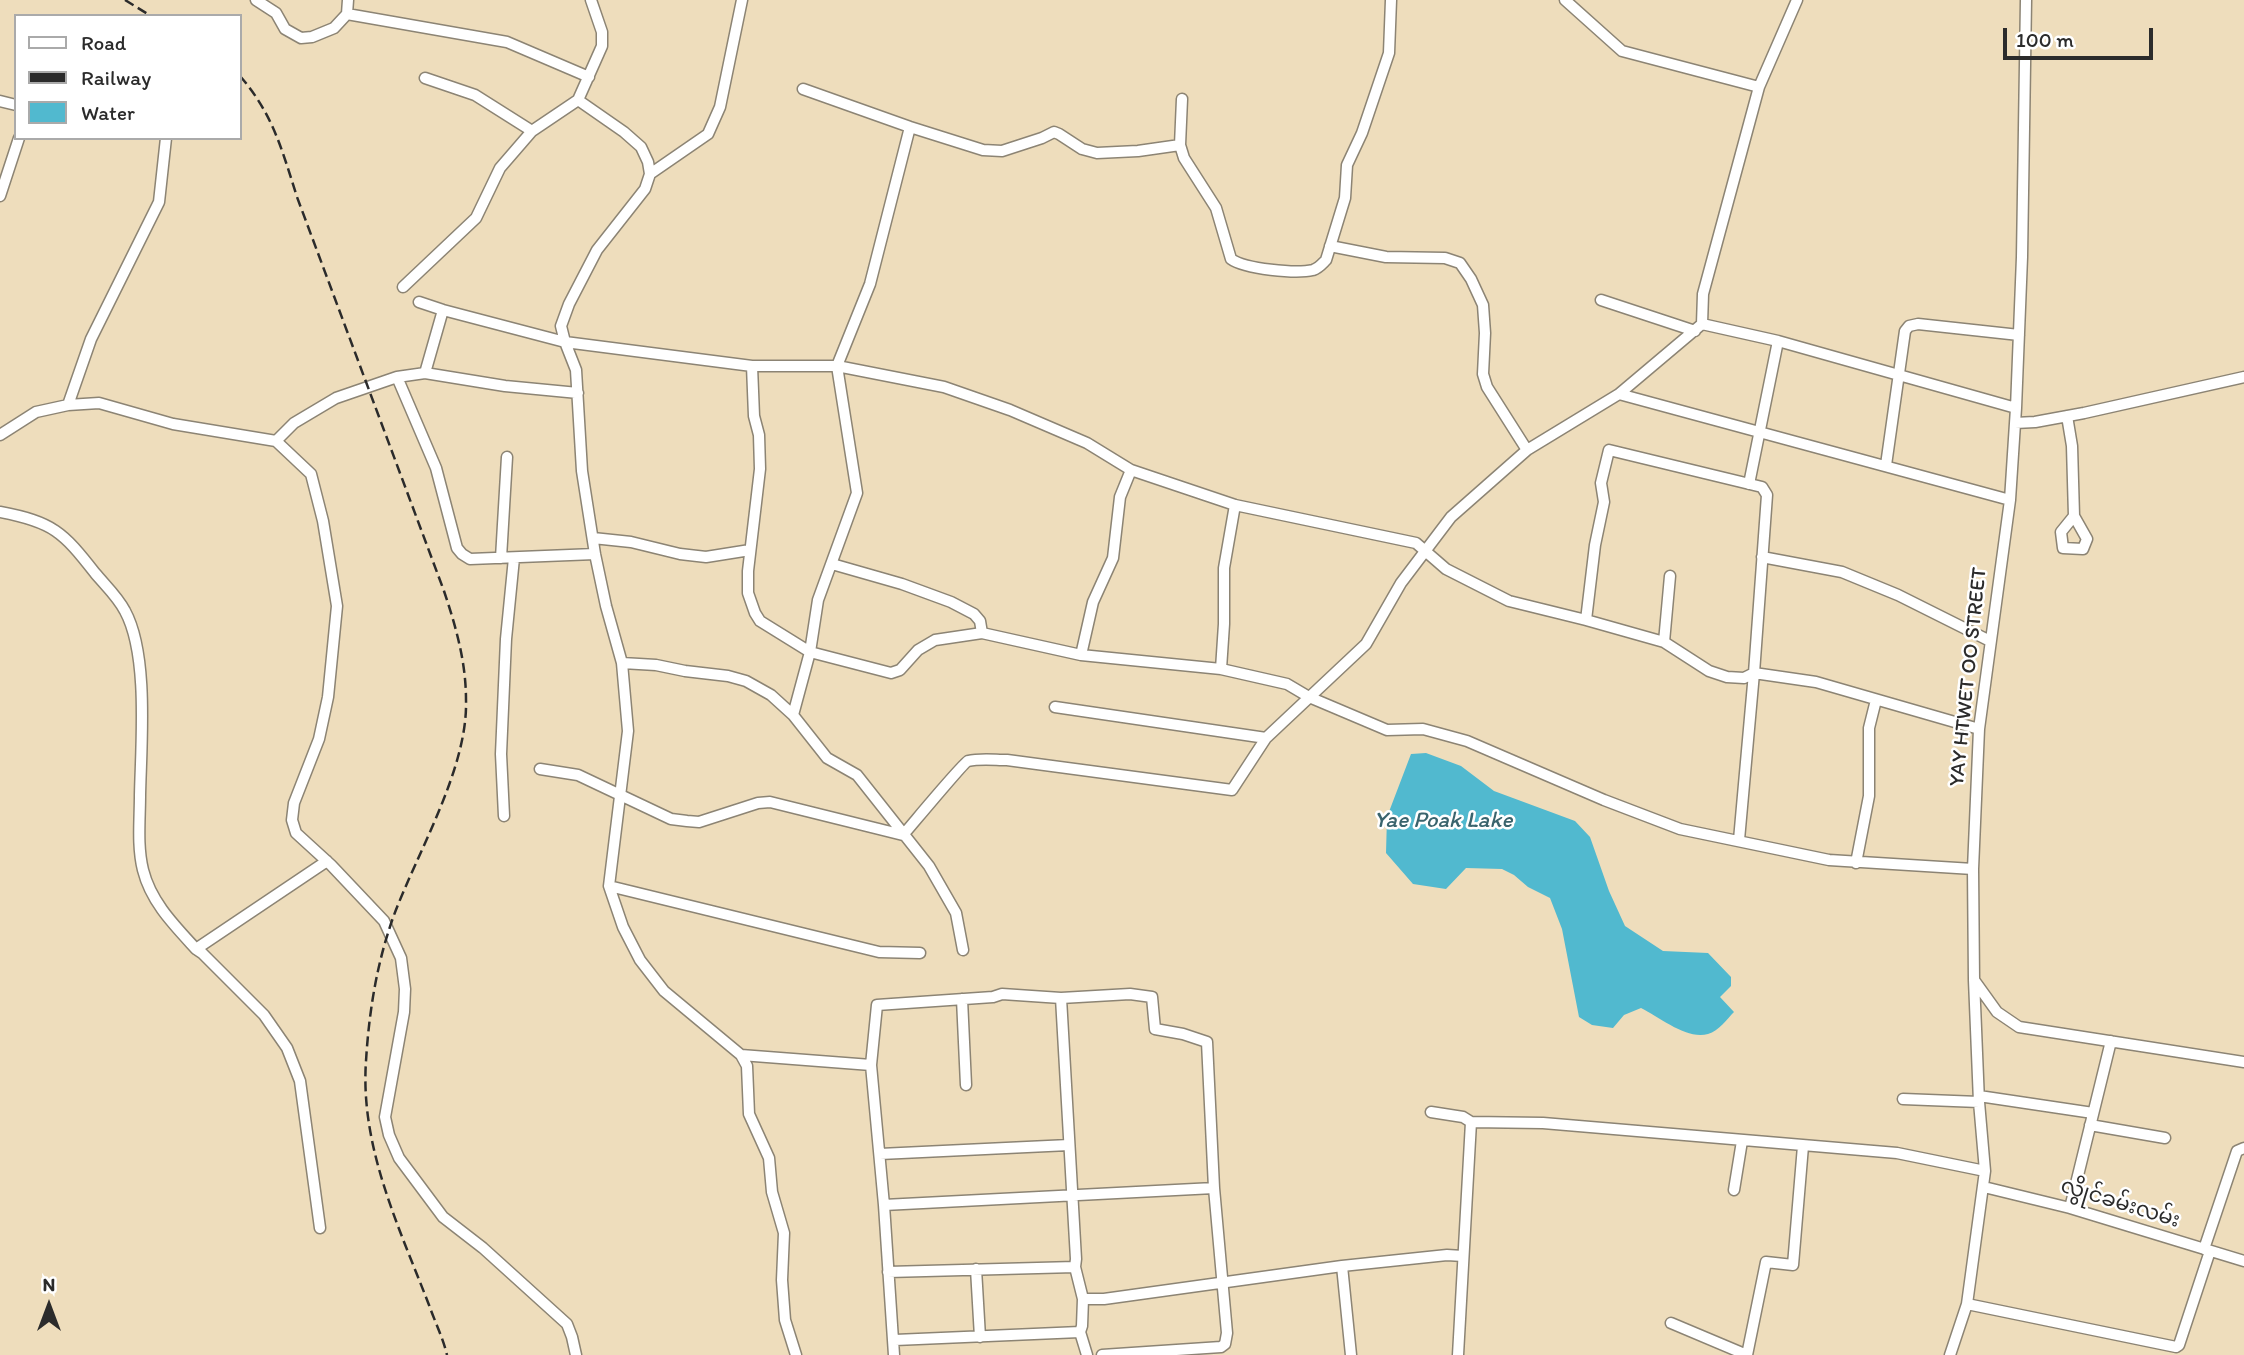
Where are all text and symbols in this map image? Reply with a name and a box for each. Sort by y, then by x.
legend [14,14,242,140]
scale bar [2006,14,2156,58]
text: 100 m [2016,27,2074,52]
text: Road [81,30,126,55]
text: Railway [81,65,151,90]
text: Water [81,100,135,125]
street label: YAY HTWET OO STREET [1945,566,1993,788]
water label: Yae Poak Lake [1374,807,1512,835]
street label: လွိုင်ခမ်းလမ်း [2057,1174,2183,1234]
north arrow [14,1271,84,1341]
text: N [43,1273,55,1296]

